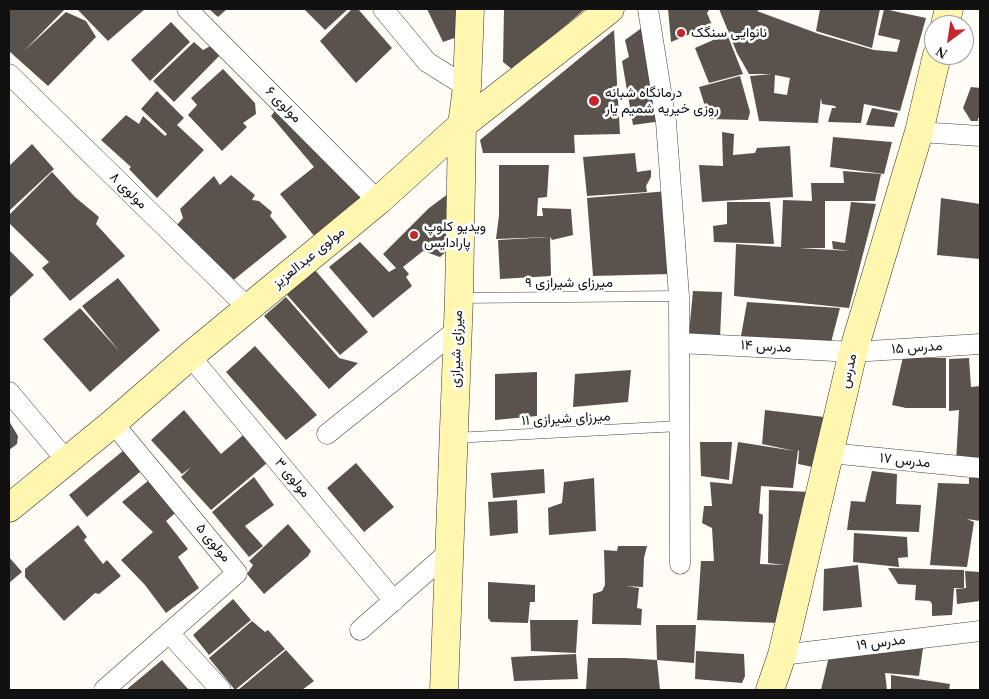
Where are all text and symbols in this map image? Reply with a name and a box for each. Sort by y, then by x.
north arrow [924,15,974,65]
place label: نانوایی سنگک [691,25,767,41]
marker: نانوایی سنگک [675,27,687,39]
text: N [933,43,950,61]
street label: مولوی ۶ [261,83,305,127]
place label: درمانگاه شبانه روزی خیریه شمیم یار [605,85,719,118]
marker: درمانگاه شبانه روزی خیریه شمیم یار [587,94,601,108]
street label: مولوی ۸ [106,169,150,213]
place label: ویدیو کلوپ پارادایس [424,219,486,252]
street label: مولوی عبدالعزیز [270,224,348,292]
marker: ویدیو کلوپ پارادایس [408,229,420,241]
street label: میرزای شیرازی ۹ [525,275,613,291]
street label: میرزای شیرازی [447,310,467,388]
street label: مدرس ۱۴ [740,337,792,357]
street label: مدرس ۱۵ [891,338,943,358]
street label: مدرس [837,352,861,390]
street label: میرزای شیرازی ۱۱ [521,408,611,430]
street label: مدرس ۱۷ [879,450,931,472]
street label: مولوی ۳ [271,455,313,501]
street label: مولوی ۵ [192,520,234,566]
street label: مدرس ۱۹ [855,632,907,654]

